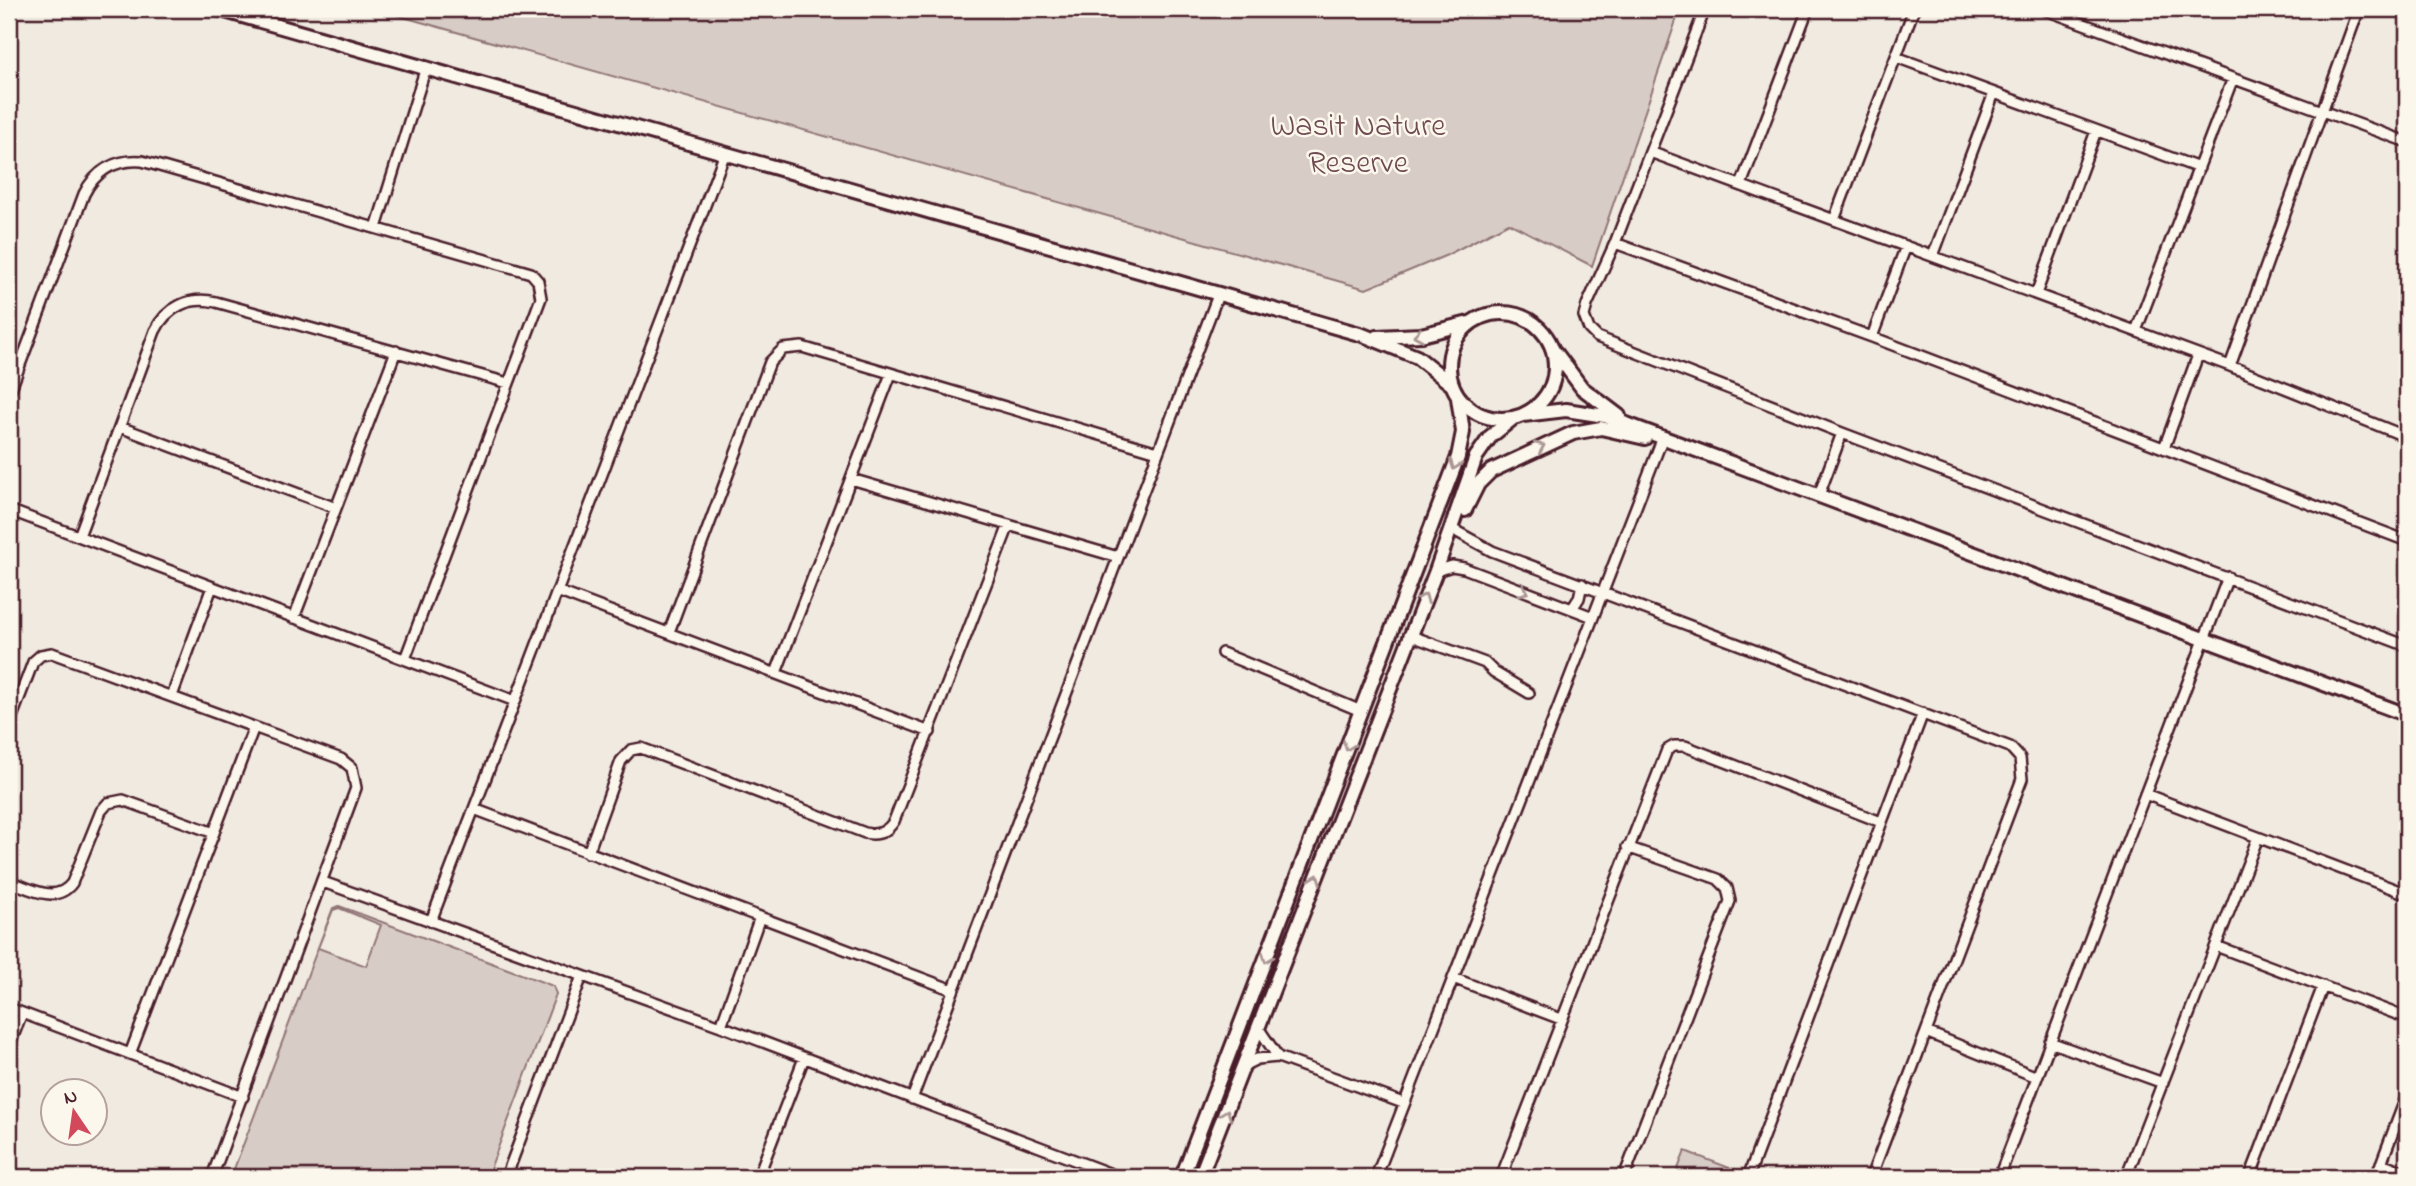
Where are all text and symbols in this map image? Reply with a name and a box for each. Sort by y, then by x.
park label: Wasit Nature Reserve [1271,104,1446,188]
one-way arrow [1412,327,1424,342]
one-way arrow [1533,441,1546,455]
one-way arrow [1449,458,1463,470]
one-way arrow [1517,582,1529,596]
one-way arrow [1416,593,1430,605]
one-way arrow [1342,739,1356,751]
one-way arrow [1308,873,1322,885]
one-way arrow [1261,952,1275,964]
north arrow [38,1078,108,1148]
text: N [61,1083,80,1112]
one-way arrow [1218,1109,1232,1121]

